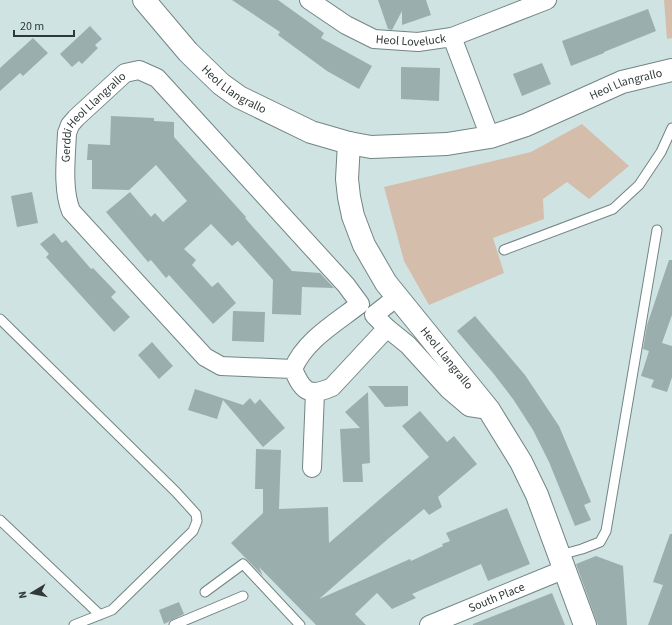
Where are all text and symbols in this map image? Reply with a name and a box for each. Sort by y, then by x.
scale bar [14,12,74,38]
text: 20 m [20,18,44,35]
street label: Heol Loveluck [375,29,447,51]
street label: Heol Llangrallo [198,61,269,118]
street label: Heol Llangrallo [587,64,664,104]
street label: Gerddi Heol Llangrallo [57,68,130,163]
street label: Heol Llangrallo [416,323,477,393]
north arrow [12,573,52,613]
street label: South Place [466,578,527,616]
text: N [15,590,31,600]

